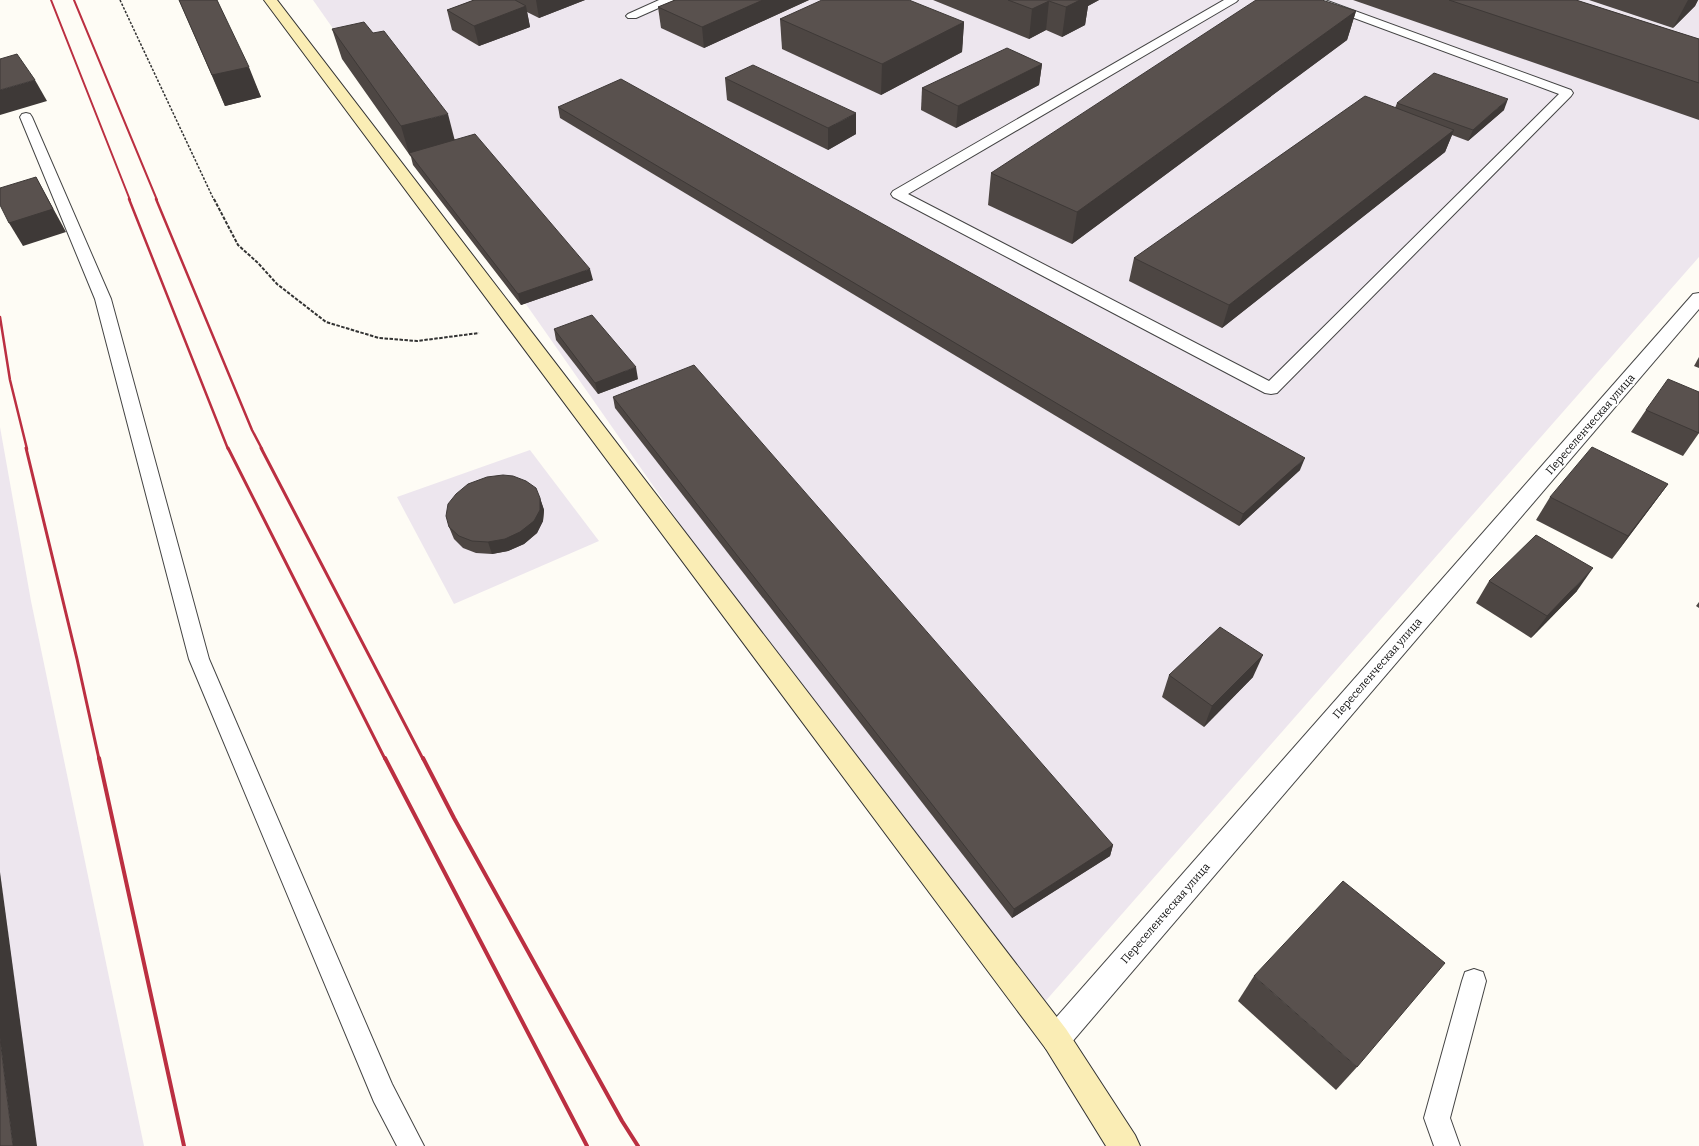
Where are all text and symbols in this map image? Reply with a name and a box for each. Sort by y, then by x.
street label: Переселенческая улица [1543,371,1638,477]
street label: Переселенческая улица [1330,615,1425,721]
street label: Переселенческая улица [1118,860,1213,966]

